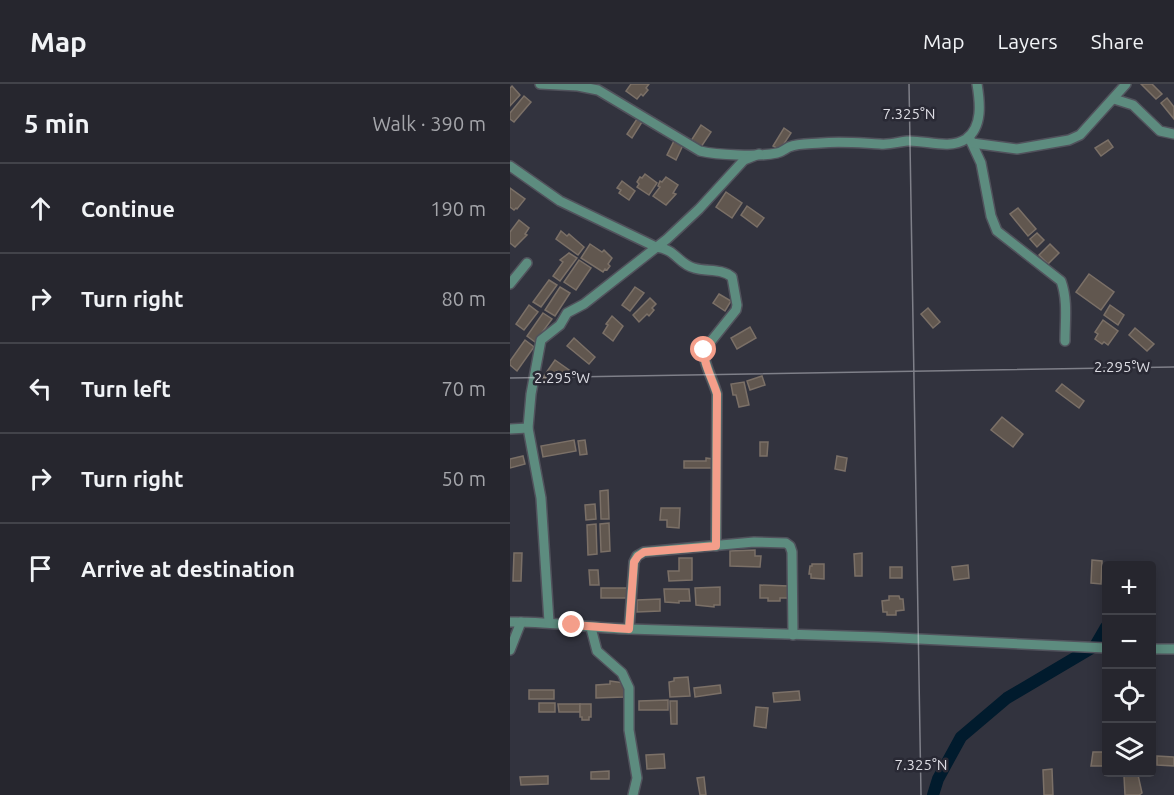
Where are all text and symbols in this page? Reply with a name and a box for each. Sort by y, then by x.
text: Map [30,26,87,57]
text: Map [923,29,964,53]
text: Layers [997,29,1058,53]
text: Share [1091,29,1144,53]
text: 7.325°N [882,105,936,122]
text: 5 min [24,109,90,138]
text: Walk · 390 m [373,112,486,135]
icon: ahead [24,192,57,225]
text: Continue [81,196,175,221]
text: 190 m [430,197,486,220]
icon: right [24,282,57,315]
text: Turn right [81,286,183,311]
text: 80 m [442,287,486,310]
route start [690,336,716,362]
text: 2.295°W [1094,358,1150,375]
text: 2.295°W [534,369,590,386]
icon: left [24,372,57,405]
text: Turn left [81,376,171,401]
text: 70 m [442,377,486,400]
icon: right [24,462,57,495]
text: Turn right [81,466,183,491]
text: 50 m [442,467,486,490]
icon: arrive [24,552,57,585]
text: Arrive at destination [81,556,295,581]
map controls [1102,561,1156,777]
button: + [1102,561,1156,615]
route end [558,611,584,637]
button: − [1102,615,1156,669]
button: locate [1102,669,1156,723]
button: layers [1102,723,1156,777]
text: 7.325°N [894,756,948,773]

